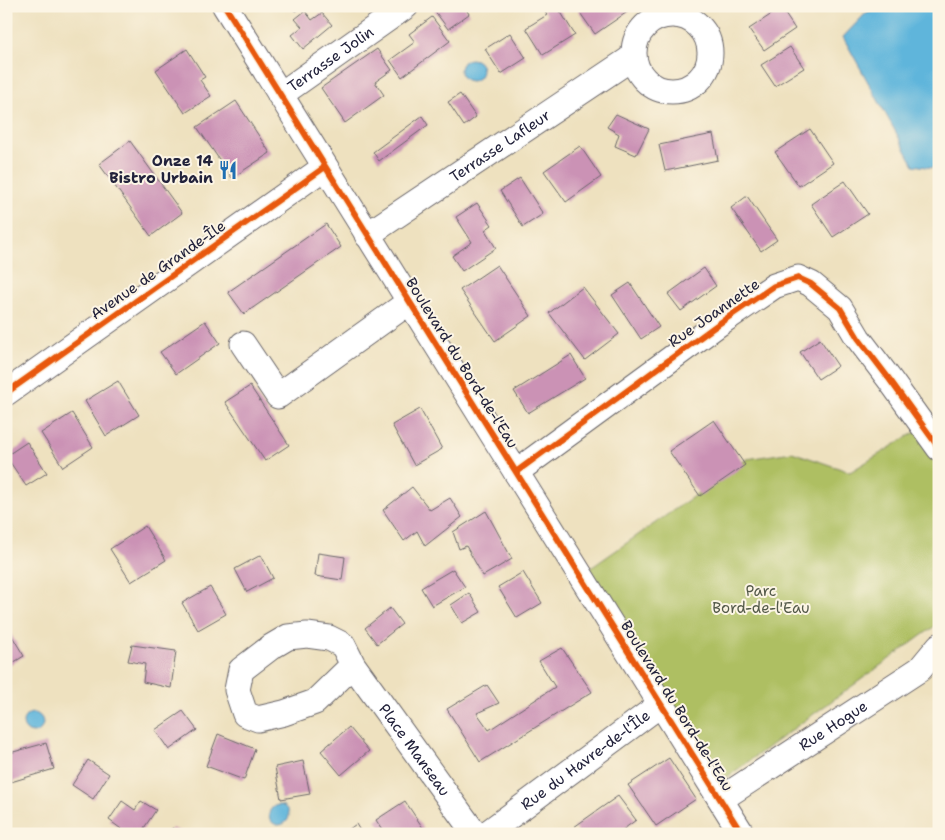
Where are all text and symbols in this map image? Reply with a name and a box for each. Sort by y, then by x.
street label: Terrasse Jolin [284,22,378,97]
street label: Terrasse Lafleur [446,105,554,187]
place label: Onze 14 Bistro Urbain [109,151,213,188]
restaurant icon: Onze 14 Bistro Urbain [217,159,239,181]
street label: Avenue de Grande-Île [86,215,229,324]
street label: Boulevard du Bord-de-l'Eau [401,274,523,452]
street label: Rue Joannette [664,274,764,352]
park label: Parc Bord-de-l'Eau [712,581,810,618]
street label: Boulevard du Bord-de-l'Eau [616,617,738,795]
street label: Rue Hogue [795,696,871,755]
street label: Place Manseau [374,700,455,800]
street label: Rue du Havre-de-l'Île [517,705,654,815]

